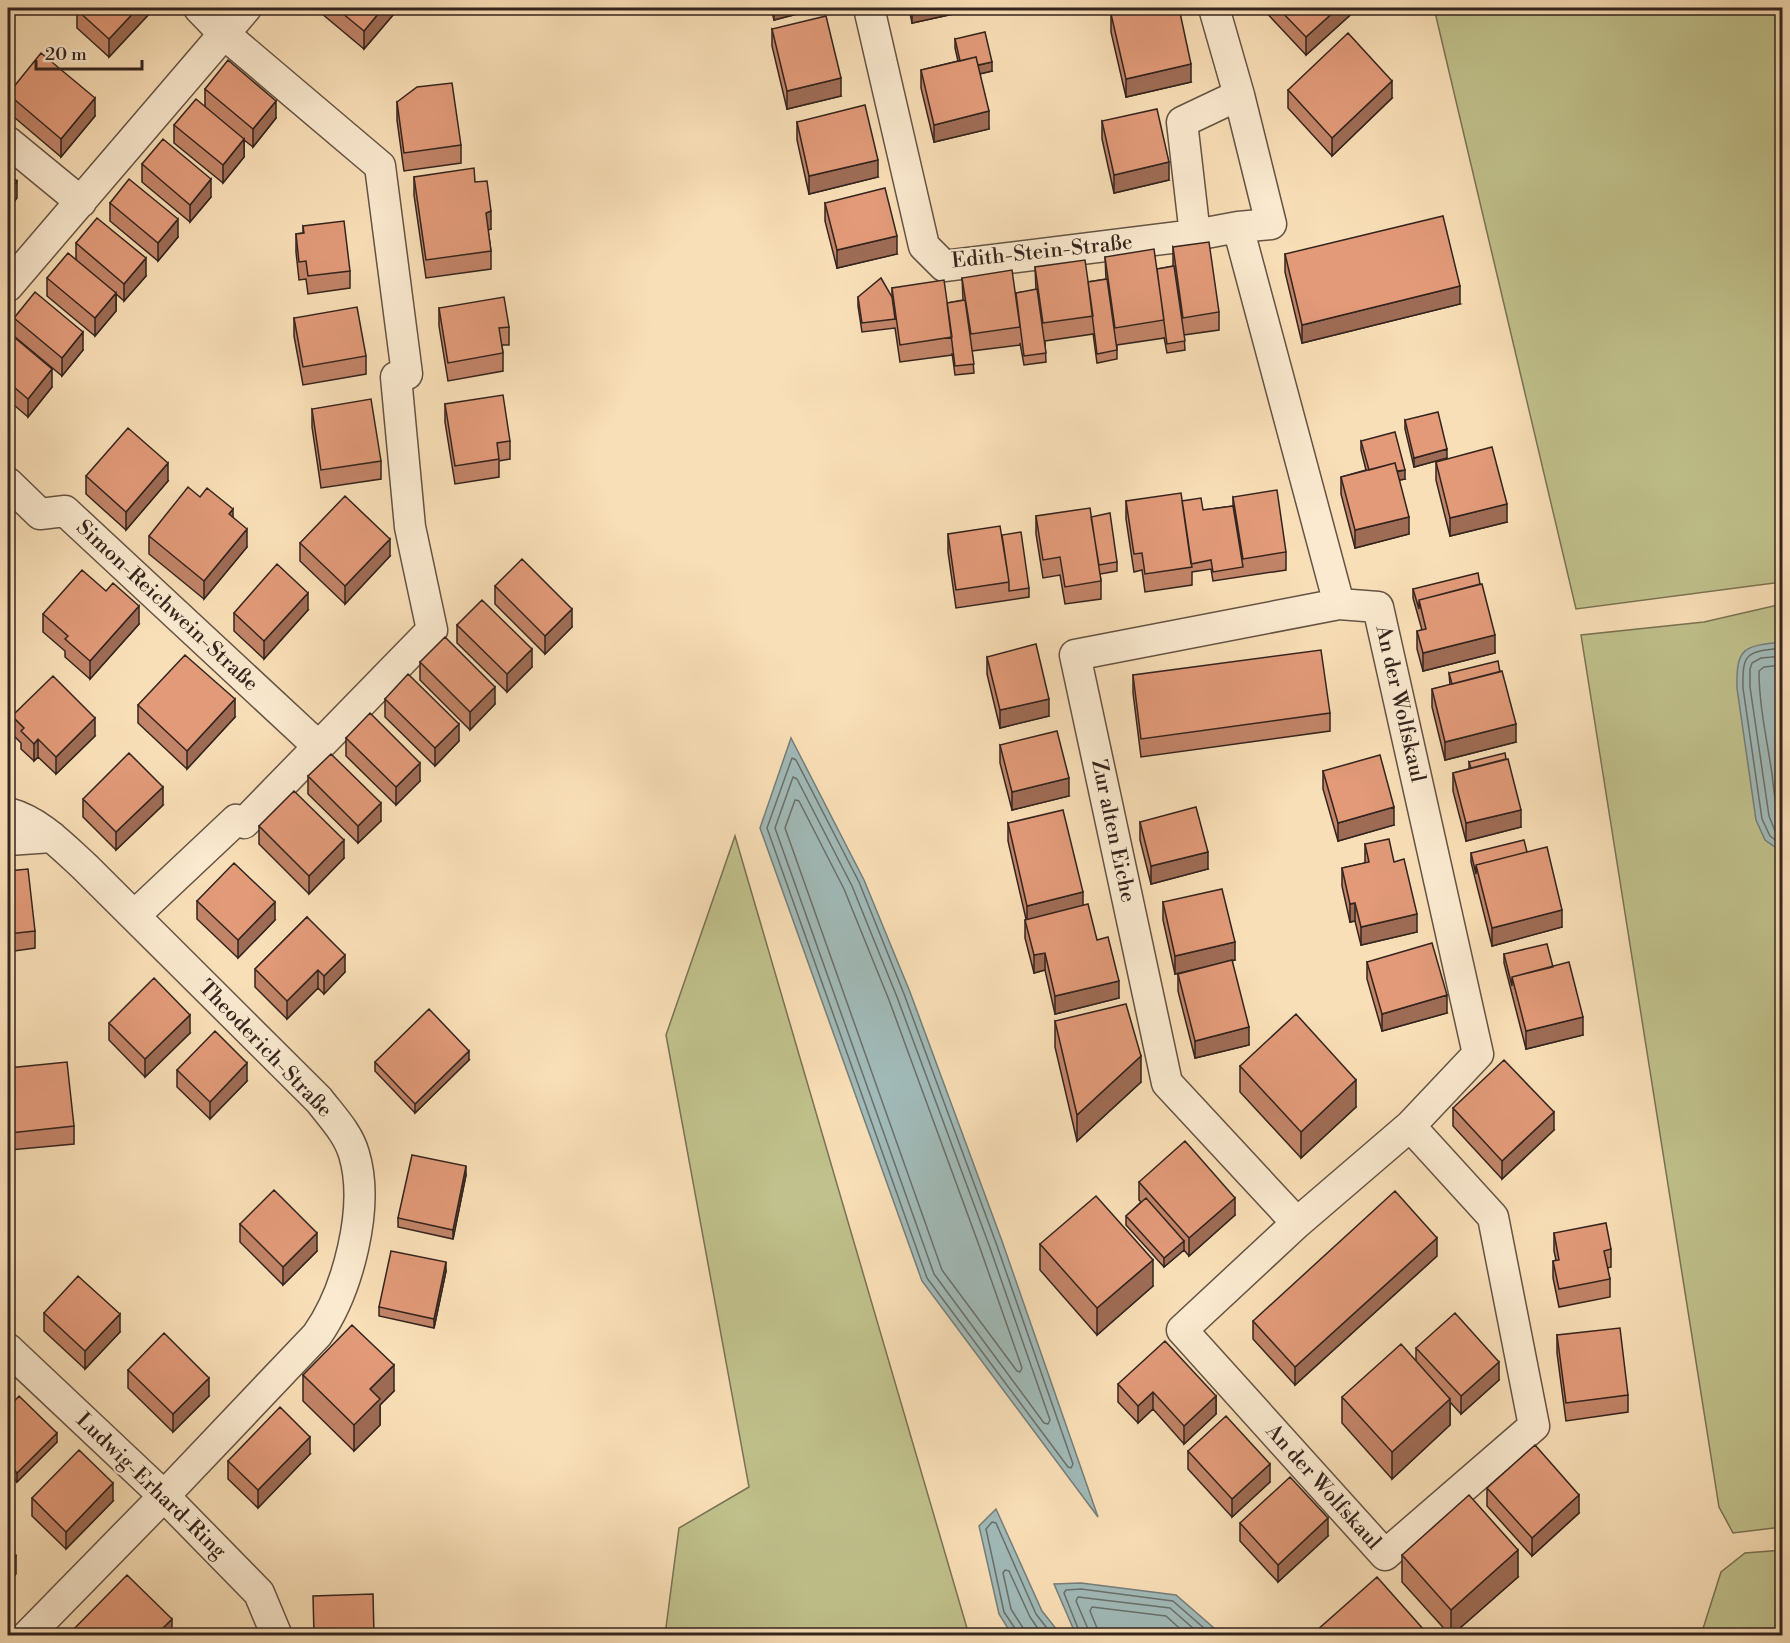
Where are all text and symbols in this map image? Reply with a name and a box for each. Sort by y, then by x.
scale bar [36,33,142,71]
text: 20 m [45,43,87,66]
street label: Edith-Stein-Straße [950,230,1134,274]
street label: Simon-Reichwein-Straße [71,515,263,697]
street label: An der Wolfskaul [1369,622,1431,785]
street label: Zur alten Eiche [1085,757,1141,905]
street label: Theoderich-Straße [193,975,337,1123]
street label: Ludwig-Erhard-Ring [70,1408,232,1565]
street label: An der Wolfskaul [1259,1418,1386,1555]

